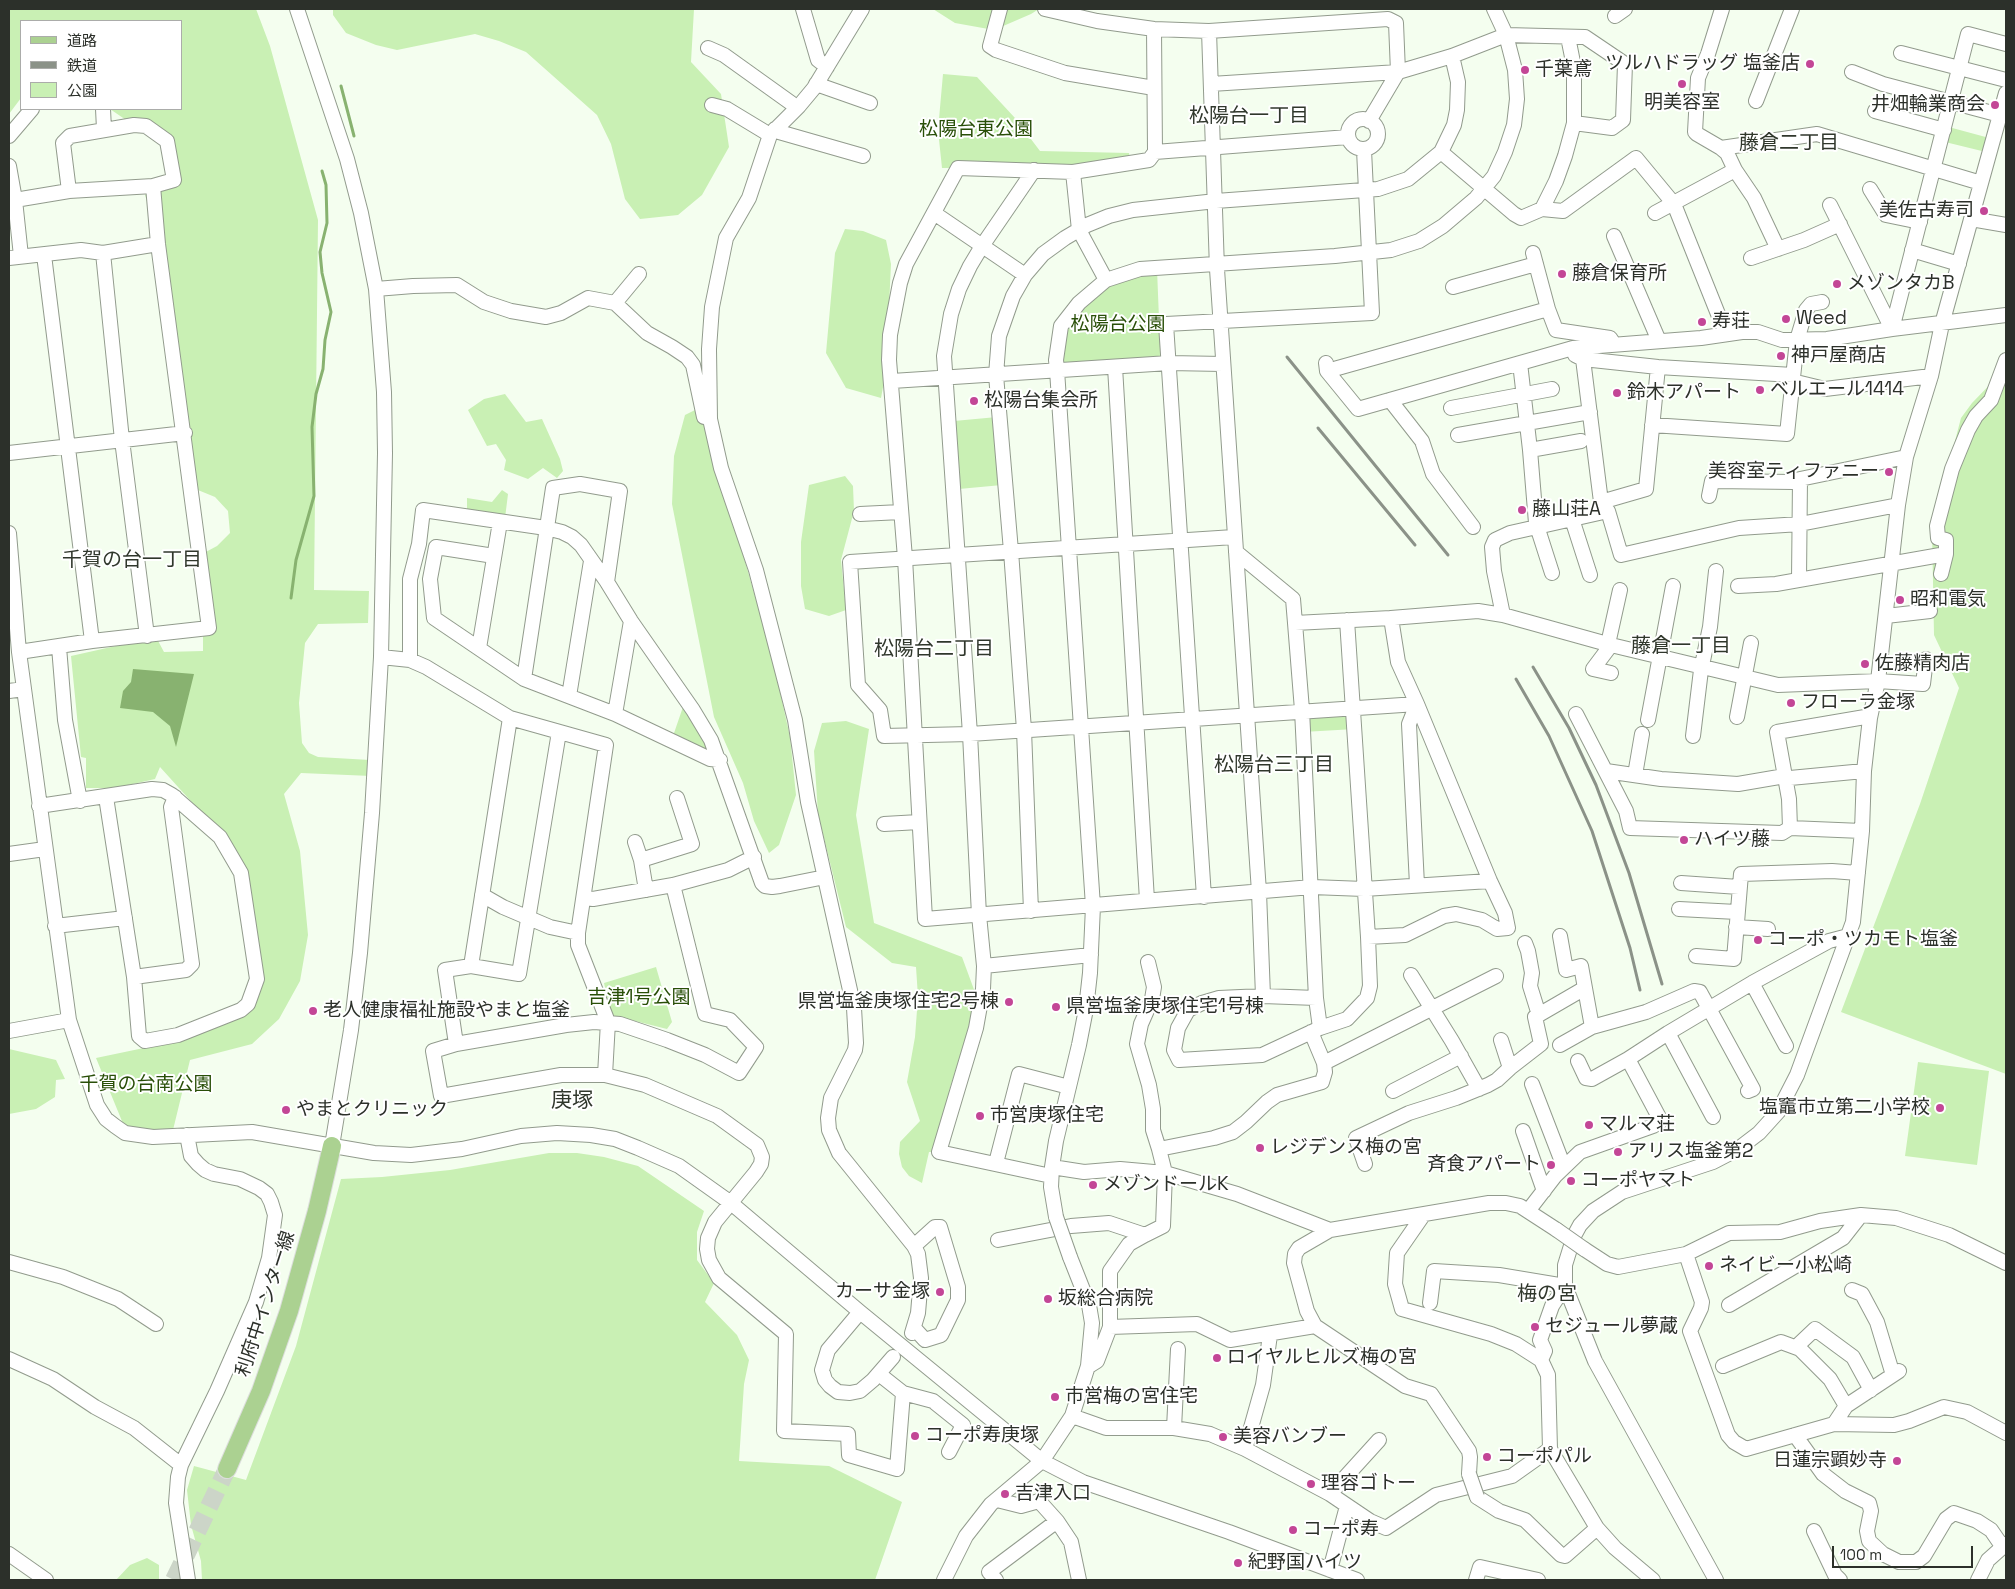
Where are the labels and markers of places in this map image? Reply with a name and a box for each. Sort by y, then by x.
place label: ツルハドラッグ 塩釜店 [1605,53,1800,75]
marker: ツルハドラッグ 塩釜店 [1804,58,1816,70]
place label: 千葉鳶 [1535,59,1592,81]
marker: 千葉鳶 [1519,64,1531,76]
marker: 明美容室 [1676,78,1688,90]
place label: 明美容室 [1644,92,1720,114]
place label: 井畑輪業商会 [1871,94,1985,116]
marker: 井畑輪業商会 [1989,99,2001,111]
place label: 美佐古寿司 [1879,200,1974,222]
marker: 美佐古寿司 [1978,205,1990,217]
place label: 藤倉保育所 [1572,263,1667,285]
marker: 藤倉保育所 [1556,268,1568,280]
place label: メゾンタカB [1847,273,1955,295]
marker: メゾンタカB [1831,278,1843,290]
place label: Weed [1796,308,1847,330]
place label: 寿荘 [1712,311,1750,333]
marker: Weed [1780,313,1792,325]
marker: 寿荘 [1696,316,1708,328]
place label: 神戸屋商店 [1791,345,1886,367]
marker: 神戸屋商店 [1775,350,1787,362]
place label: ベルエール1414 [1770,379,1904,401]
place label: 鈴木アパート [1627,382,1741,404]
marker: ベルエール1414 [1754,384,1766,396]
marker: 鈴木アパート [1611,387,1623,399]
place label: 松陽台集会所 [984,390,1098,412]
marker: 松陽台集会所 [968,395,980,407]
place label: 美容室ティファニー [1708,461,1879,483]
marker: 美容室ティファニー [1883,466,1895,478]
place label: 藤山荘A [1532,499,1601,521]
marker: 藤山荘A [1516,504,1528,516]
place label: 昭和電気 [1910,589,1986,611]
marker: 昭和電気 [1894,594,1906,606]
place label: 佐藤精肉店 [1875,653,1970,675]
marker: 佐藤精肉店 [1859,658,1871,670]
place label: フローラ金塚 [1801,692,1915,714]
marker: フローラ金塚 [1785,697,1797,709]
place label: ハイツ藤 [1694,829,1770,851]
marker: ハイツ藤 [1678,834,1690,846]
place label: コーポ・ツカモト塩釜 [1768,929,1958,951]
marker: コーポ・ツカモト塩釜 [1752,934,1764,946]
place label: 県営塩釜庚塚住宅2号棟 [798,991,999,1013]
marker: 県営塩釜庚塚住宅2号棟 [1003,996,1015,1008]
place label: 県営塩釜庚塚住宅1号棟 [1066,996,1264,1018]
place label: 老人健康福祉施設やまと塩釜 [323,1000,570,1022]
marker: 県営塩釜庚塚住宅1号棟 [1050,1001,1062,1013]
marker: 老人健康福祉施設やまと塩釜 [307,1005,319,1017]
place label: 塩竈市立第二小学校 [1759,1097,1930,1119]
place label: やまとクリニック [296,1099,448,1121]
marker: 塩竈市立第二小学校 [1934,1102,1946,1114]
marker: やまとクリニック [280,1104,292,1116]
place label: 市営庚塚住宅 [990,1105,1104,1127]
marker: 市営庚塚住宅 [974,1110,986,1122]
place label: マルマ荘 [1599,1114,1675,1136]
marker: マルマ荘 [1583,1119,1595,1131]
place label: レジデンス梅の宮 [1270,1137,1422,1159]
place label: アリス塩釜第2 [1628,1141,1753,1163]
marker: レジデンス梅の宮 [1254,1142,1266,1154]
marker: アリス塩釜第2 [1612,1146,1624,1158]
place label: 斉食アパート [1427,1154,1541,1176]
marker: 斉食アパート [1545,1159,1557,1171]
place label: コーポヤマト [1581,1170,1695,1192]
place label: メゾンドールK [1103,1174,1229,1196]
marker: コーポヤマト [1565,1175,1577,1187]
marker: メゾンドールK [1087,1179,1099,1191]
place label: ネイビー小松崎 [1719,1255,1852,1277]
marker: ネイビー小松崎 [1703,1260,1715,1272]
place label: カーサ金塚 [835,1281,930,1303]
marker: カーサ金塚 [934,1286,946,1298]
place label: 坂総合病院 [1058,1288,1153,1310]
marker: 坂総合病院 [1042,1293,1054,1305]
place label: セジュール夢蔵 [1545,1316,1678,1338]
marker: セジュール夢蔵 [1529,1321,1541,1333]
place label: ロイヤルヒルズ梅の宮 [1227,1347,1417,1369]
marker: ロイヤルヒルズ梅の宮 [1211,1352,1223,1364]
place label: 市営梅の宮住宅 [1065,1386,1198,1408]
marker: 市営梅の宮住宅 [1049,1391,1061,1403]
place label: コーポ寿庚塚 [925,1425,1039,1447]
place label: 美容バンブー [1233,1426,1347,1448]
marker: コーポ寿庚塚 [909,1430,921,1442]
marker: 美容バンブー [1217,1431,1229,1443]
place label: コーポパル [1497,1446,1592,1468]
place label: 日蓮宗顕妙寺 [1773,1450,1887,1472]
marker: コーポパル [1481,1451,1493,1463]
marker: 日蓮宗顕妙寺 [1891,1455,1903,1467]
place label: 理容ゴトー [1321,1473,1416,1495]
marker: 理容ゴトー [1305,1478,1317,1490]
place label: 吉津入口 [1015,1483,1091,1505]
marker: 吉津入口 [999,1488,1011,1500]
place label: コーポ寿 [1303,1519,1379,1541]
marker: コーポ寿 [1287,1524,1299,1536]
place label: 紀野国ハイツ [1248,1552,1362,1574]
marker: 紀野国ハイツ [1232,1557,1244,1569]

